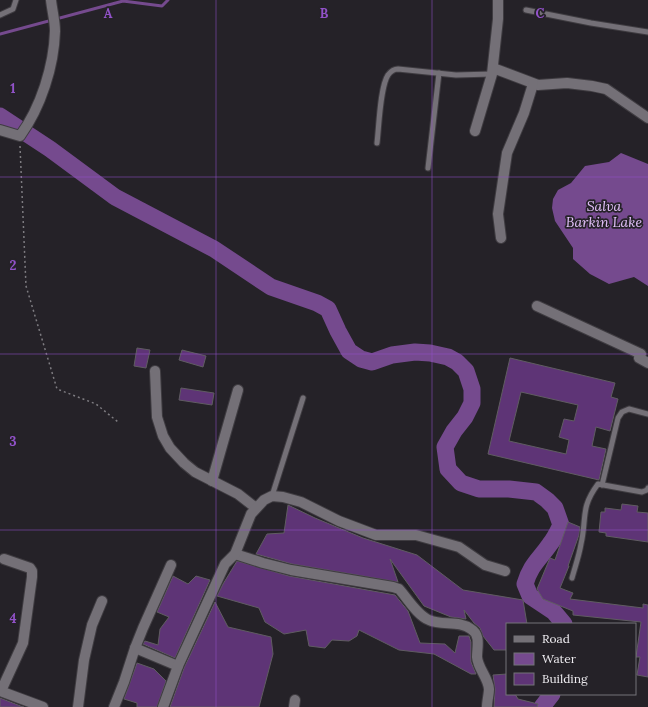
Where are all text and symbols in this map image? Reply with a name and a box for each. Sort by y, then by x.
text: A [104,5,113,22]
text: B [320,5,329,22]
text: C [536,5,545,22]
text: 1 [10,80,16,97]
water label: Salva Barkin Lake [566,197,643,231]
text: 2 [10,257,17,274]
text: 3 [9,433,17,450]
text: 4 [9,610,17,627]
legend [506,623,636,695]
text: Road [542,631,570,646]
text: Water [542,651,577,666]
text: Building [542,671,588,686]

